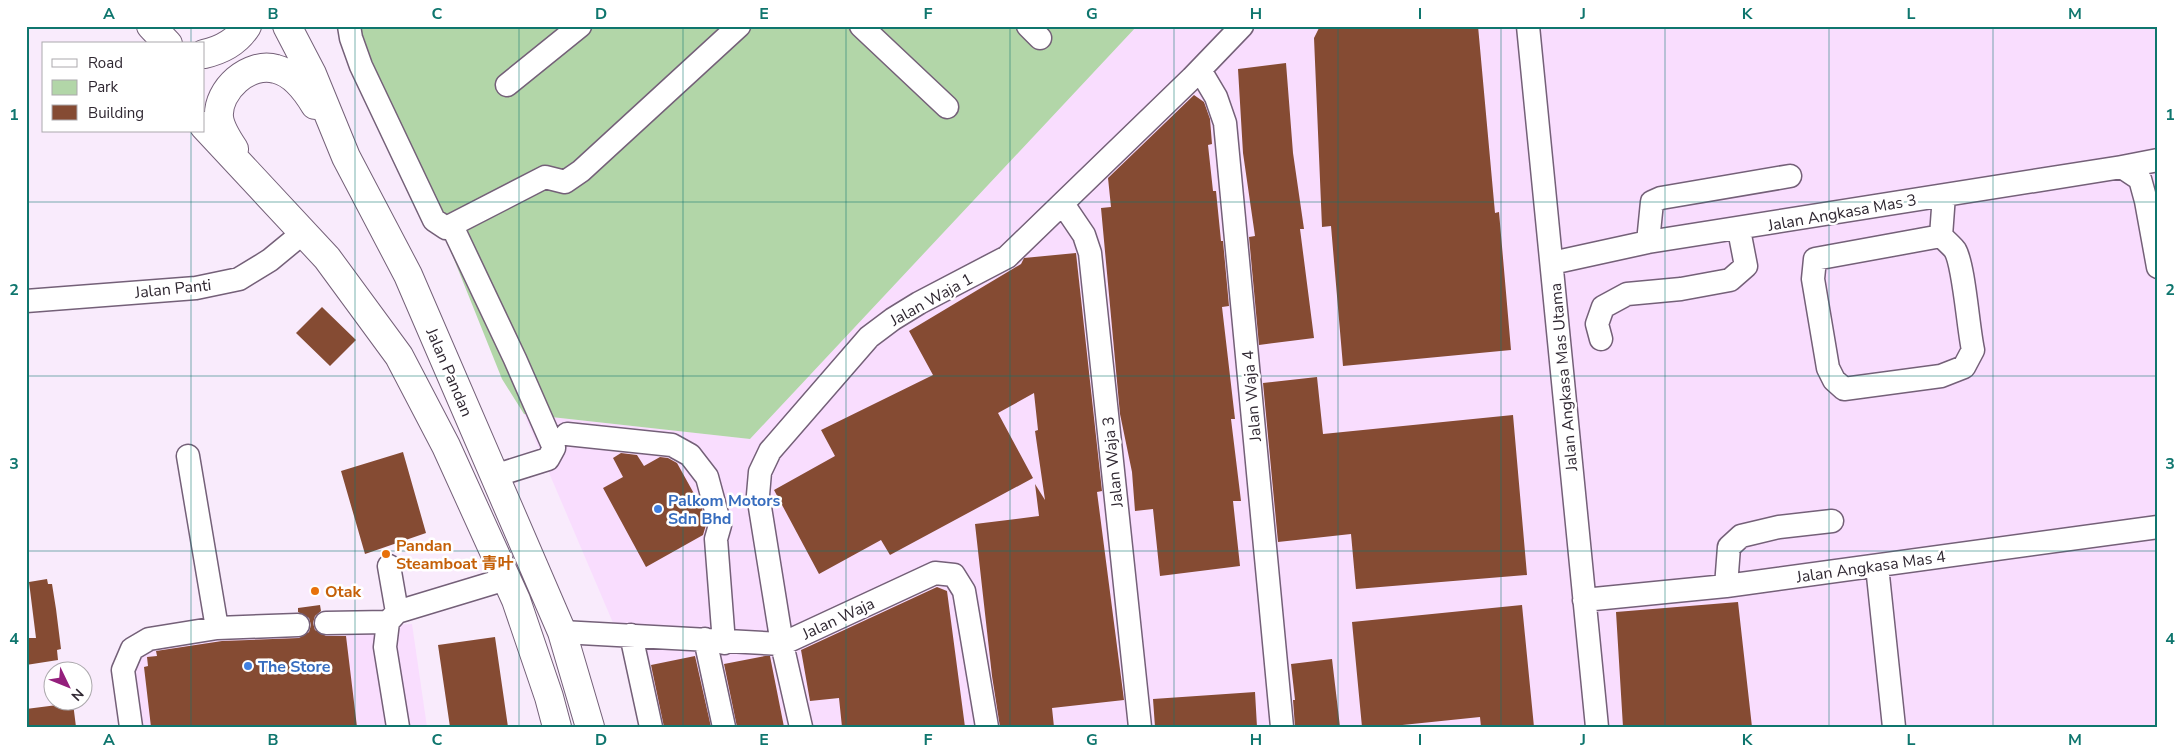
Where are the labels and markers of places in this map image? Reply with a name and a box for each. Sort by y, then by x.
place label: Palkom Motors Sdn Bhd [668,490,780,530]
marker: Palkom Motors Sdn Bhd [652,503,664,515]
place label: Pandan Steamboat 青叶 [396,535,514,575]
marker: Pandan Steamboat 青叶 [380,548,392,560]
place label: Otak [325,581,361,603]
marker: Otak [309,585,321,597]
place label: The Store [258,656,331,678]
marker: The Store [242,660,254,672]

